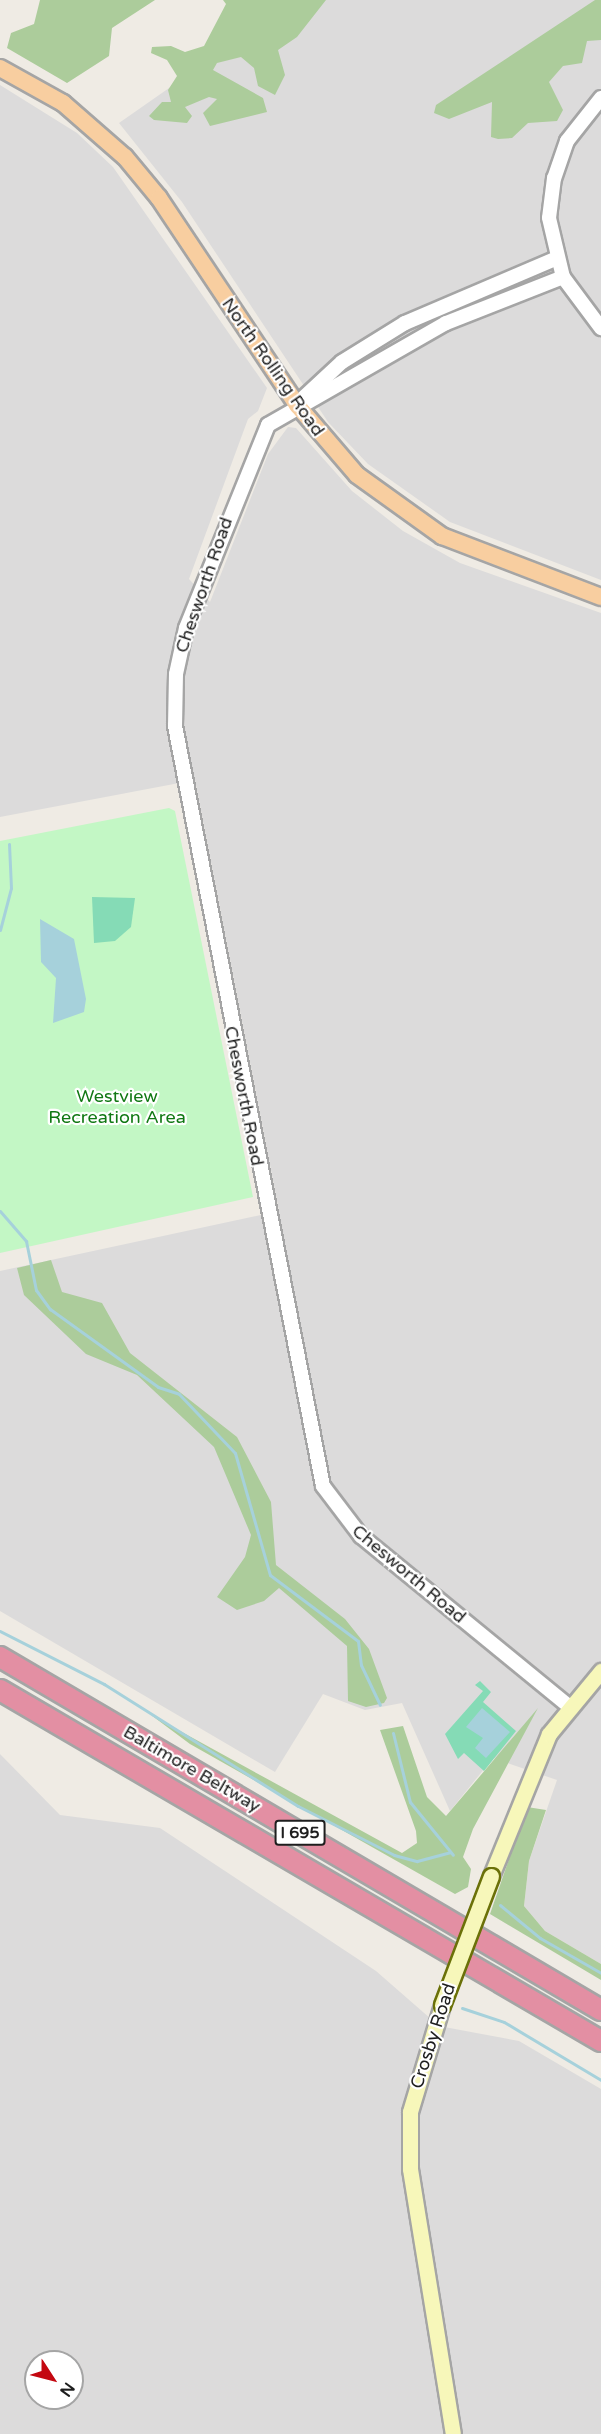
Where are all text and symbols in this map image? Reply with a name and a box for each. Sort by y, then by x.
street label: North Rolling Road [217,294,329,440]
street label: Chesworth Road [171,514,237,656]
street label: Chesworth Road [220,1024,268,1168]
park label: Westview Recreation Area [48,1086,186,1128]
street label: Chesworth Road [348,1520,470,1628]
street label: Baltimore Beltway [119,1721,265,1817]
road number: I 695 [274,1820,326,1846]
street label: Crosby Road [406,1981,460,2091]
north arrow [24,2350,84,2410]
text: N [55,2378,79,2400]

